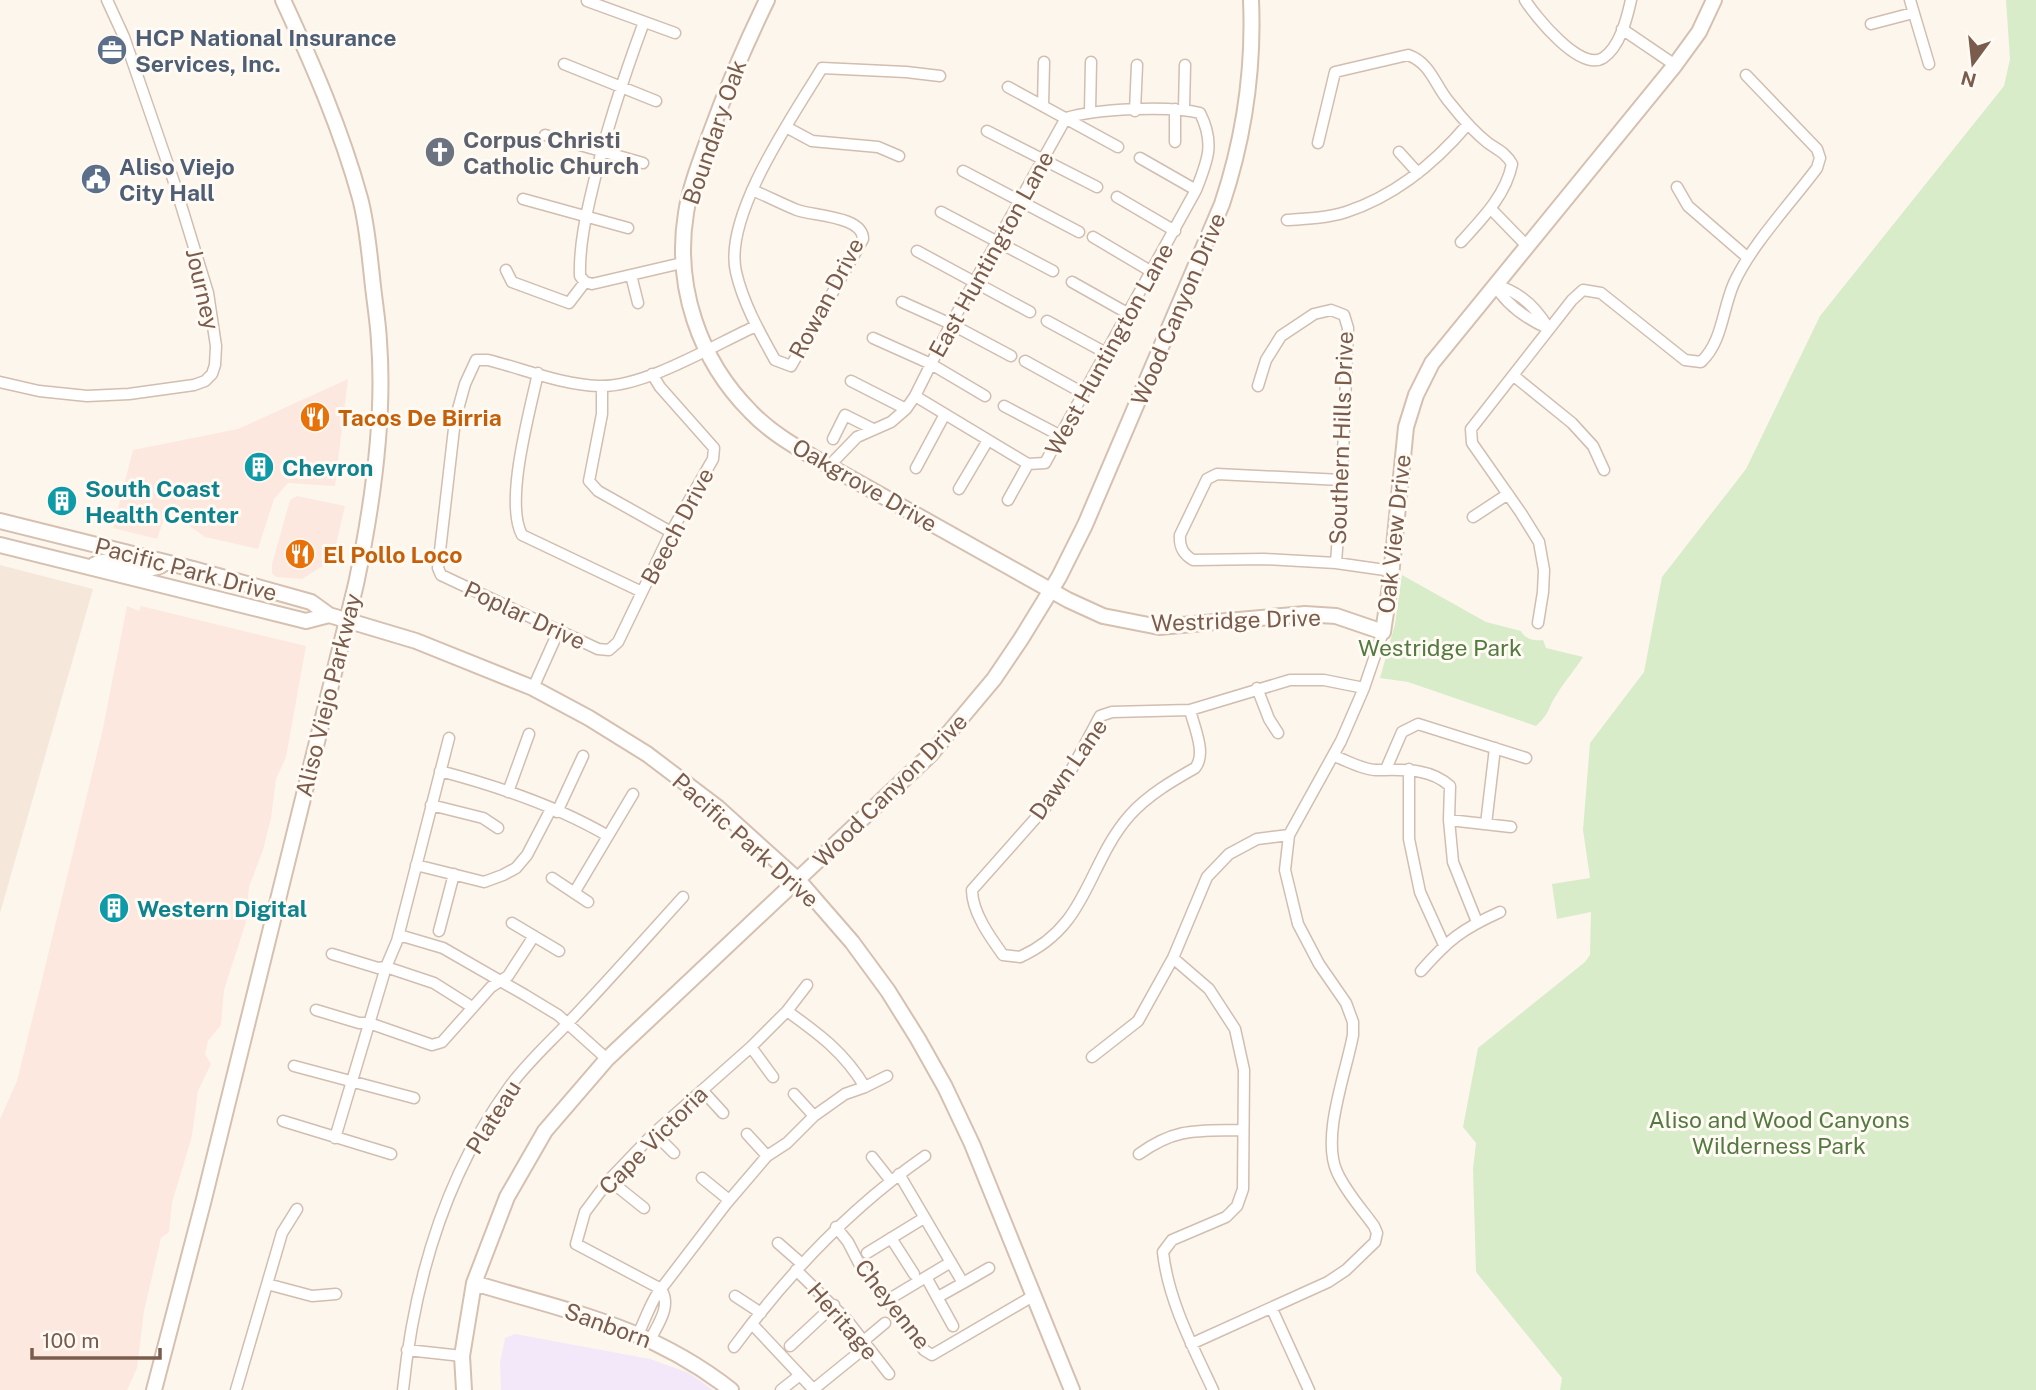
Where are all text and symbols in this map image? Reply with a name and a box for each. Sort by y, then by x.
place label: HCP National Insurance Services, Inc. [135,24,396,77]
north arrow [1938,28,2008,98]
office icon: HCP National Insurance Services, Inc. [95,33,129,67]
street label: Boundary Oak [677,56,751,208]
text: N [1959,67,1979,92]
place label: Corpus Christi Catholic Church [463,126,639,179]
church icon: Corpus Christi Catholic Church [423,135,457,169]
street label: East Huntington Lane [923,146,1059,362]
place label: Aliso Viejo City Hall [119,153,235,206]
public building icon: Aliso Viejo City Hall [79,162,113,196]
street label: Wood Canyon Drive [1125,209,1231,409]
street label: Rowan Drive [783,233,869,363]
street label: West Huntington Lane [1039,238,1179,460]
street label: Journey [181,246,225,332]
street label: Southern Hills Drive [1324,331,1358,545]
restaurant icon: Tacos De Birria [298,400,332,434]
place label: Tacos De Birria [338,404,502,431]
street label: Oakgrove Drive [788,433,942,537]
building icon: Chevron [242,450,276,484]
street label: Oak View Drive [1372,453,1416,615]
place label: Chevron [282,454,373,481]
street label: Beech Drive [635,463,719,589]
place label: South Coast Health Center [85,475,239,528]
building icon: South Coast Health Center [45,484,79,518]
street label: Pacific Park Drive [92,532,280,606]
restaurant icon: El Pollo Loco [283,537,317,571]
place label: El Pollo Loco [323,541,463,568]
street label: Poplar Drive [460,575,590,655]
street label: Aliso Viejo Parkway [290,590,366,800]
street label: Westridge Drive [1151,604,1321,636]
park label: Westridge Park [1358,634,1522,661]
street label: Wood Canyon Drive [807,707,973,873]
street label: Dawn Lane [1023,713,1113,825]
street label: Pacific Park Drive [667,767,825,913]
building icon: Western Digital [97,891,131,925]
place label: Western Digital [137,895,307,922]
street label: Plateau [460,1075,526,1159]
street label: Cape Victoria [593,1080,713,1200]
park label: Aliso and Wood Canyons Wilderness Park [1648,1106,1910,1159]
street label: Cheyenne [850,1254,936,1354]
street label: Heritage [802,1277,884,1365]
street label: Sanborn [561,1297,655,1353]
scale bar [32,1316,159,1360]
text: 100 m [42,1328,99,1353]

